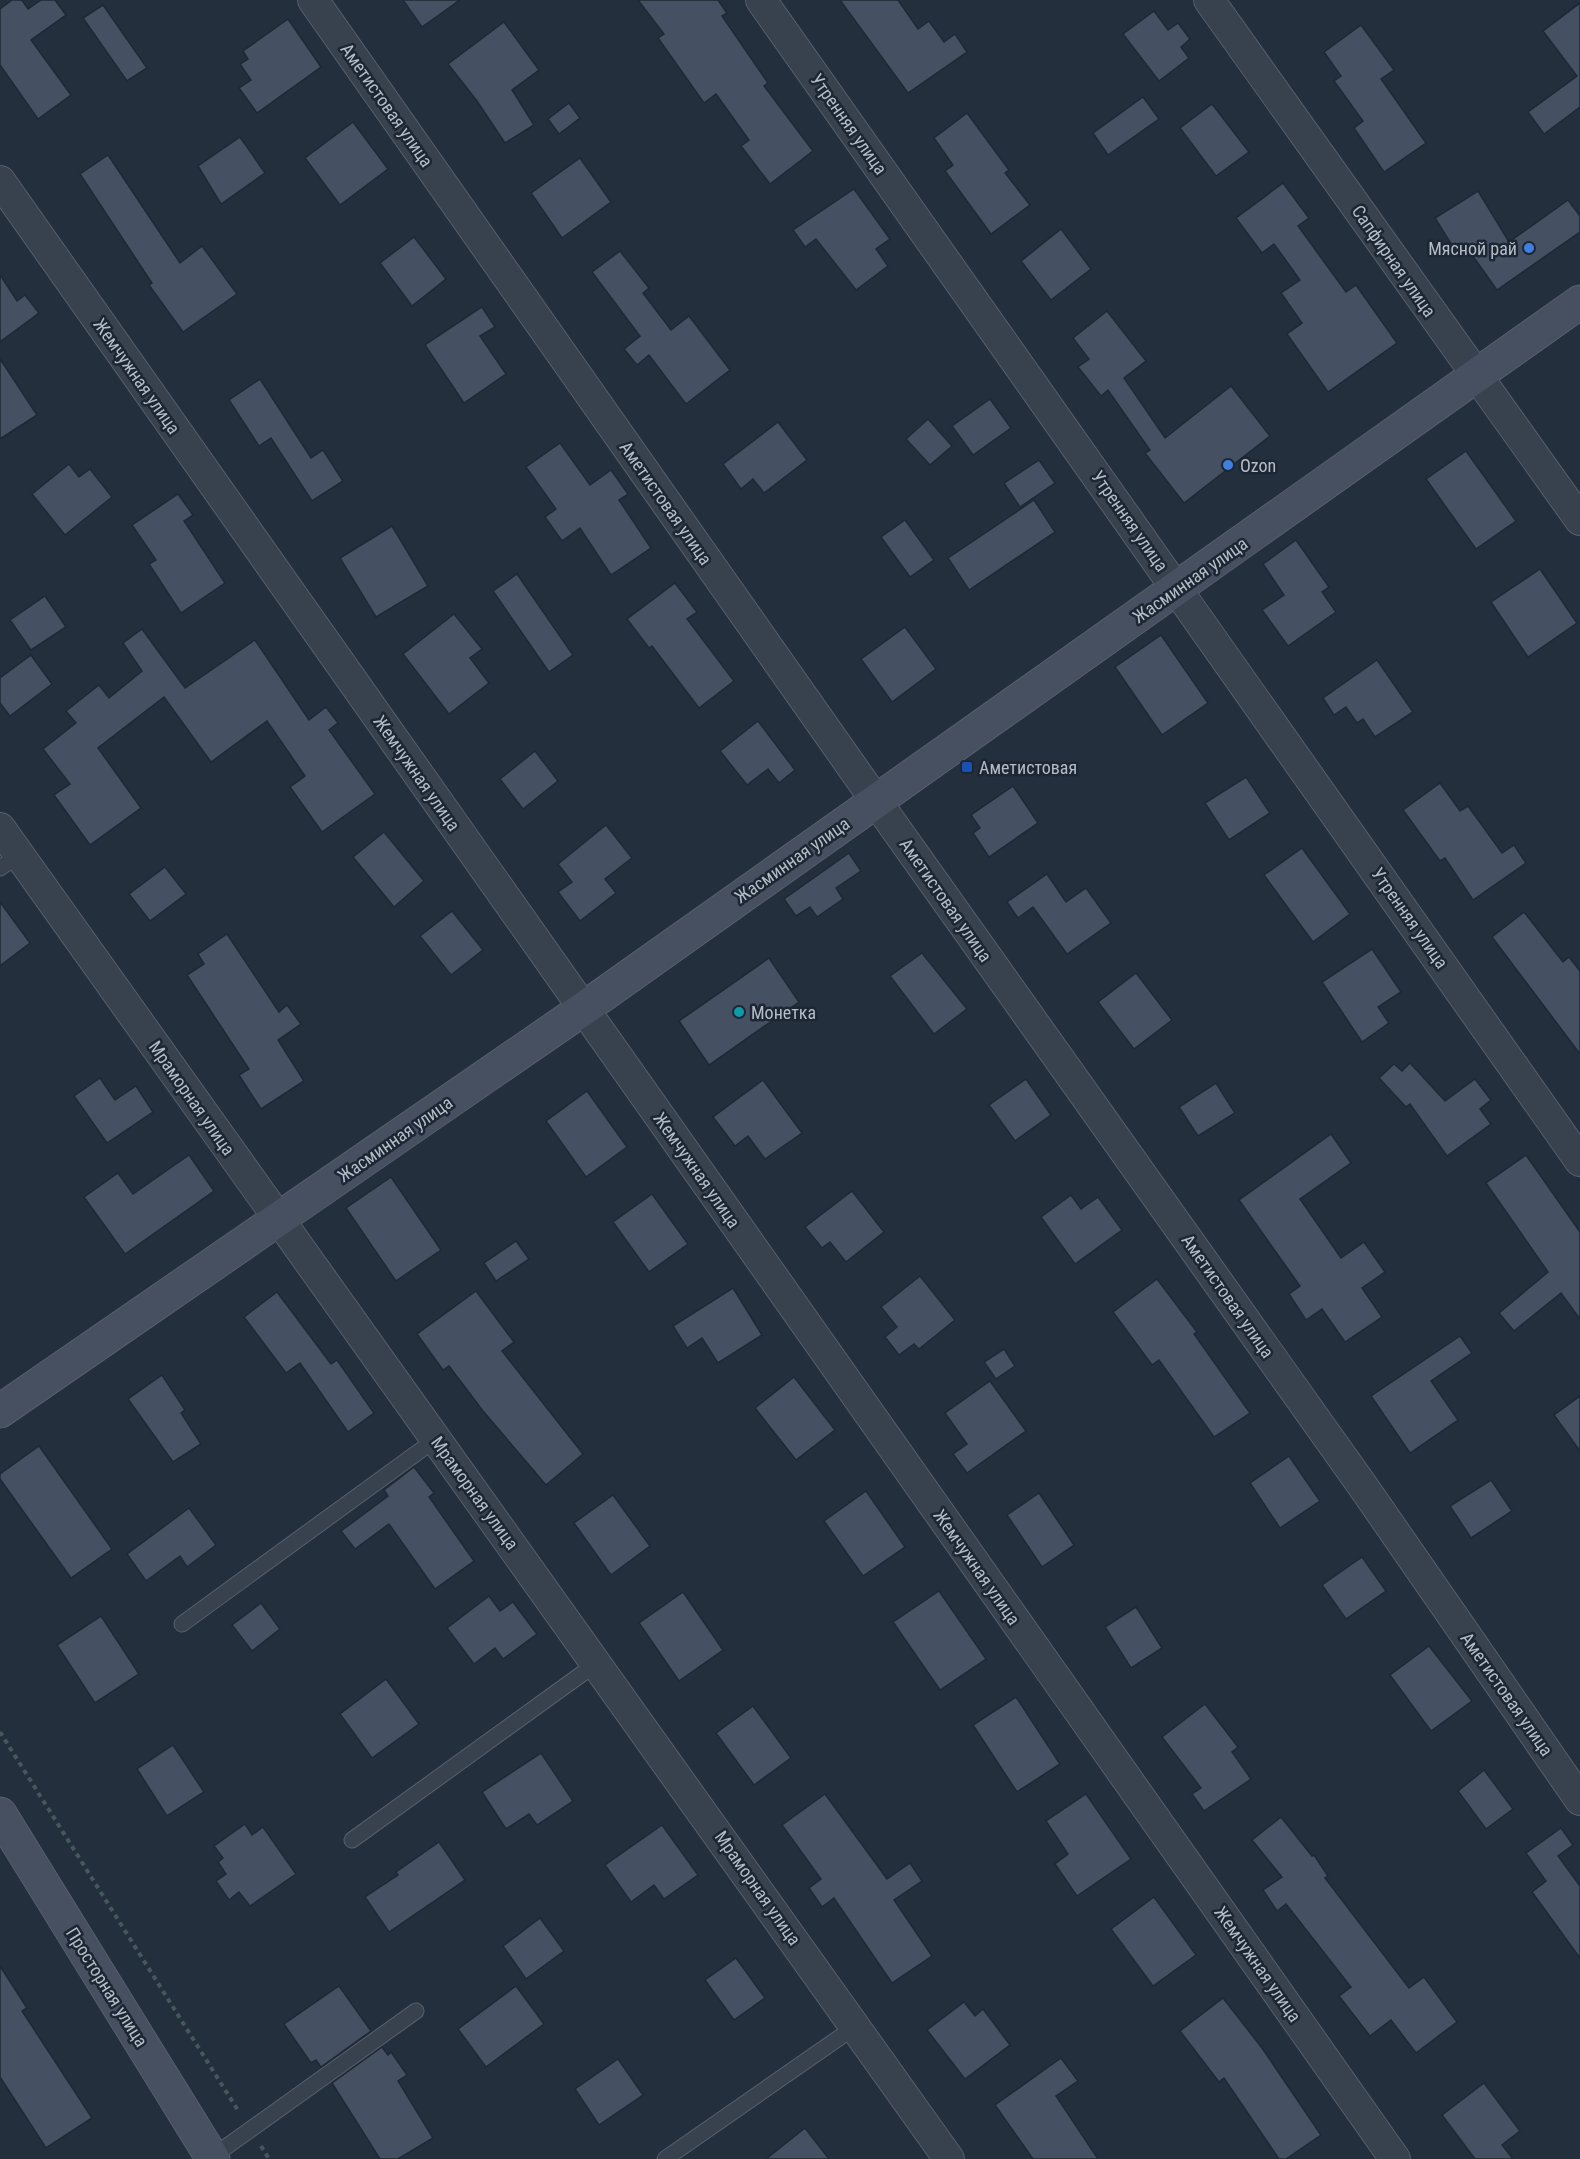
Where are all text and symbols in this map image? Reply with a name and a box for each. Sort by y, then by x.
street label: Аметистовая улица [337,39,437,171]
street label: Утренняя улица [806,70,892,178]
street label: Сапфирная улица [1348,201,1440,321]
place label: Мясной рай [1428,238,1517,259]
marker: Мясной рай [1522,241,1536,255]
street label: Жемчужная улица [89,314,185,438]
street label: Аметистовая улица [616,437,716,569]
place label: Ozon [1240,455,1276,476]
marker: Ozon [1221,458,1235,472]
street label: Утренняя улица [1087,467,1173,575]
street label: Жасминная улица [1129,533,1251,627]
street label: Жемчужная улица [369,711,465,835]
place label: Аметистовая [979,757,1077,778]
marker: Аметистовая [960,760,974,774]
street label: Жасминная улица [731,813,853,907]
street label: Аметистовая улица [896,834,996,966]
street label: Утренняя улица [1367,864,1453,972]
place label: Монетка [751,1002,816,1023]
marker: Монетка [732,1005,746,1019]
street label: Мраморная улица [145,1037,239,1159]
street label: Жасминная улица [334,1092,456,1186]
street label: Жемчужная улица [649,1108,745,1232]
street label: Аметистовая улица [1178,1230,1278,1362]
street label: Мраморная улица [427,1432,523,1554]
street label: Жемчужная улица [929,1505,1025,1629]
street label: Аметистовая улица [1457,1628,1557,1760]
street label: Мраморная улица [711,1827,805,1949]
street label: Жемчужная улица [1210,1902,1306,2026]
street label: Просторная улица [62,1923,152,2051]

